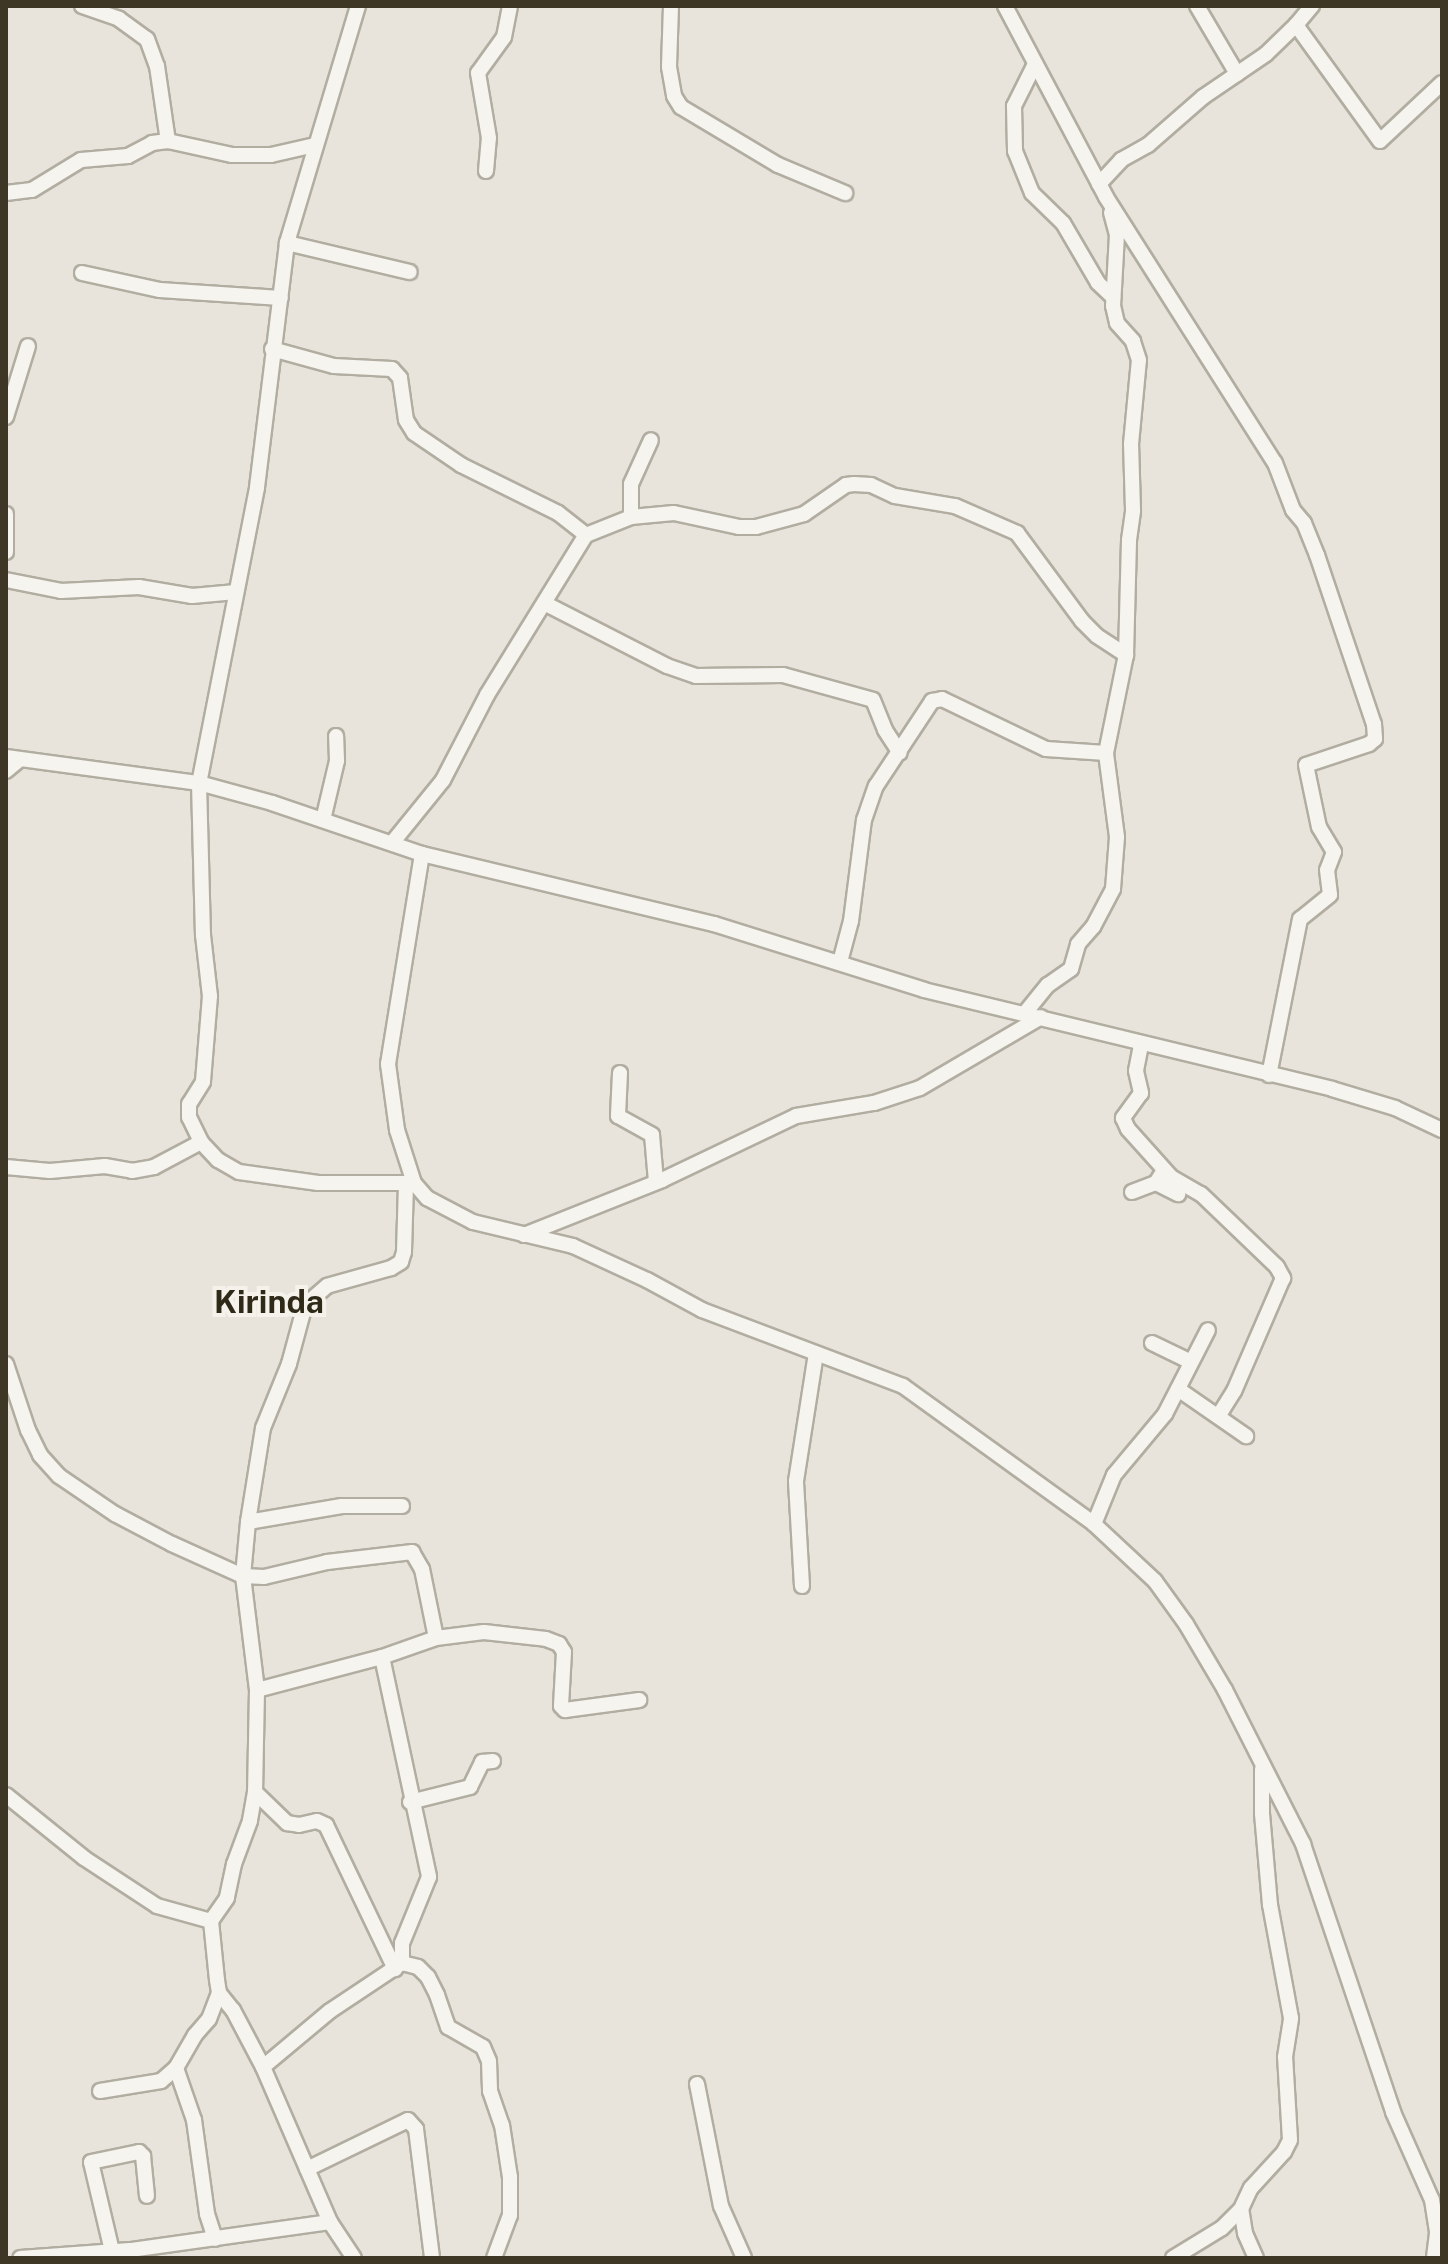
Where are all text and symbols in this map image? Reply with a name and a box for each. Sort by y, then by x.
district label: Kirinda [214,1283,324,1321]

